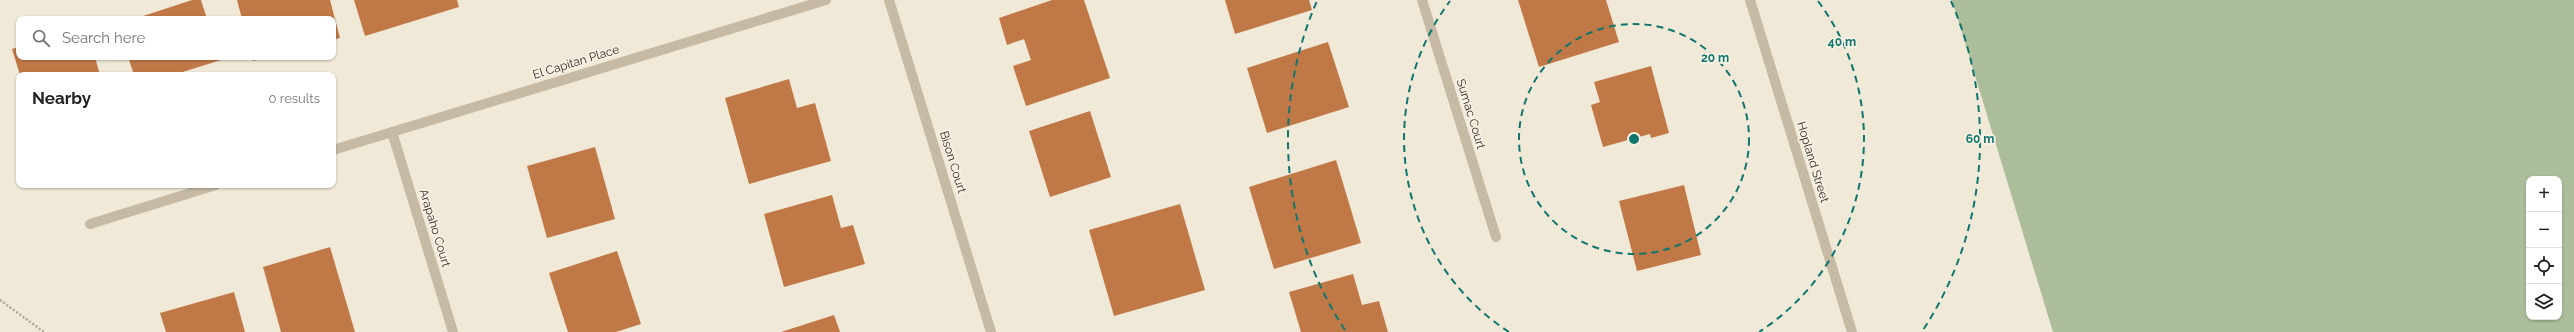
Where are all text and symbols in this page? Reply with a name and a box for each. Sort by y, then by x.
search box [16,16,336,60]
icon: search [30,27,52,49]
text: Search here [62,29,145,47]
text: 40 m [1828,35,1856,49]
street label: El Capitan Place [531,42,621,82]
text: 20 m [1701,51,1729,65]
street label: Sumac Court [1454,77,1488,151]
text: Nearby [32,88,91,108]
text: 0 results [269,91,320,106]
street label: Hopland Street [1794,120,1832,204]
street label: Bison Court [937,129,969,195]
centre of rings [1627,132,1641,146]
text: 60 m [1966,132,1994,146]
map controls [2526,176,2562,320]
button: + [2526,176,2562,212]
street label: Arapaho Court [417,187,453,269]
button: − [2526,212,2562,248]
button: locate [2526,248,2562,284]
button: layers [2526,284,2562,320]

